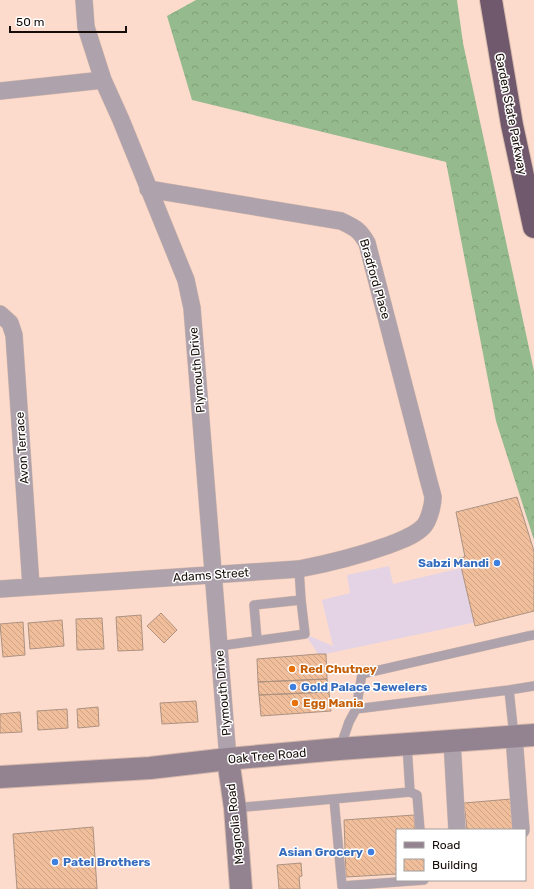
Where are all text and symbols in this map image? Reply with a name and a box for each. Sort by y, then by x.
scale bar [10,8,126,34]
text: 50 m [16,15,44,29]
street label: Garden State Parkway [492,52,530,177]
street label: Bradford Place [357,237,393,321]
street label: Plymouth Drive [186,326,208,413]
street label: Avon Terrace [12,411,32,485]
place label: Sabzi Mandi [418,556,489,570]
marker: Sabzi Mandi [492,558,502,568]
street label: Adams Street [173,565,250,585]
street label: Plymouth Drive [212,649,234,736]
place label: Red Chutney [300,662,377,676]
marker: Red Chutney [287,664,297,674]
place label: Gold Palace Jewelers [301,680,428,694]
marker: Gold Palace Jewelers [288,682,298,692]
place label: Egg Mania [303,696,364,710]
marker: Egg Mania [290,698,300,708]
street label: Oak Tree Road [227,746,307,766]
street label: Magnolia Road [224,783,246,865]
legend [396,829,526,881]
text: Road [432,838,460,852]
place label: Asian Grocery [279,845,363,859]
marker: Asian Grocery [366,847,376,857]
place label: Patel Brothers [63,855,151,869]
marker: Patel Brothers [50,857,60,867]
text: Building [432,858,478,872]

